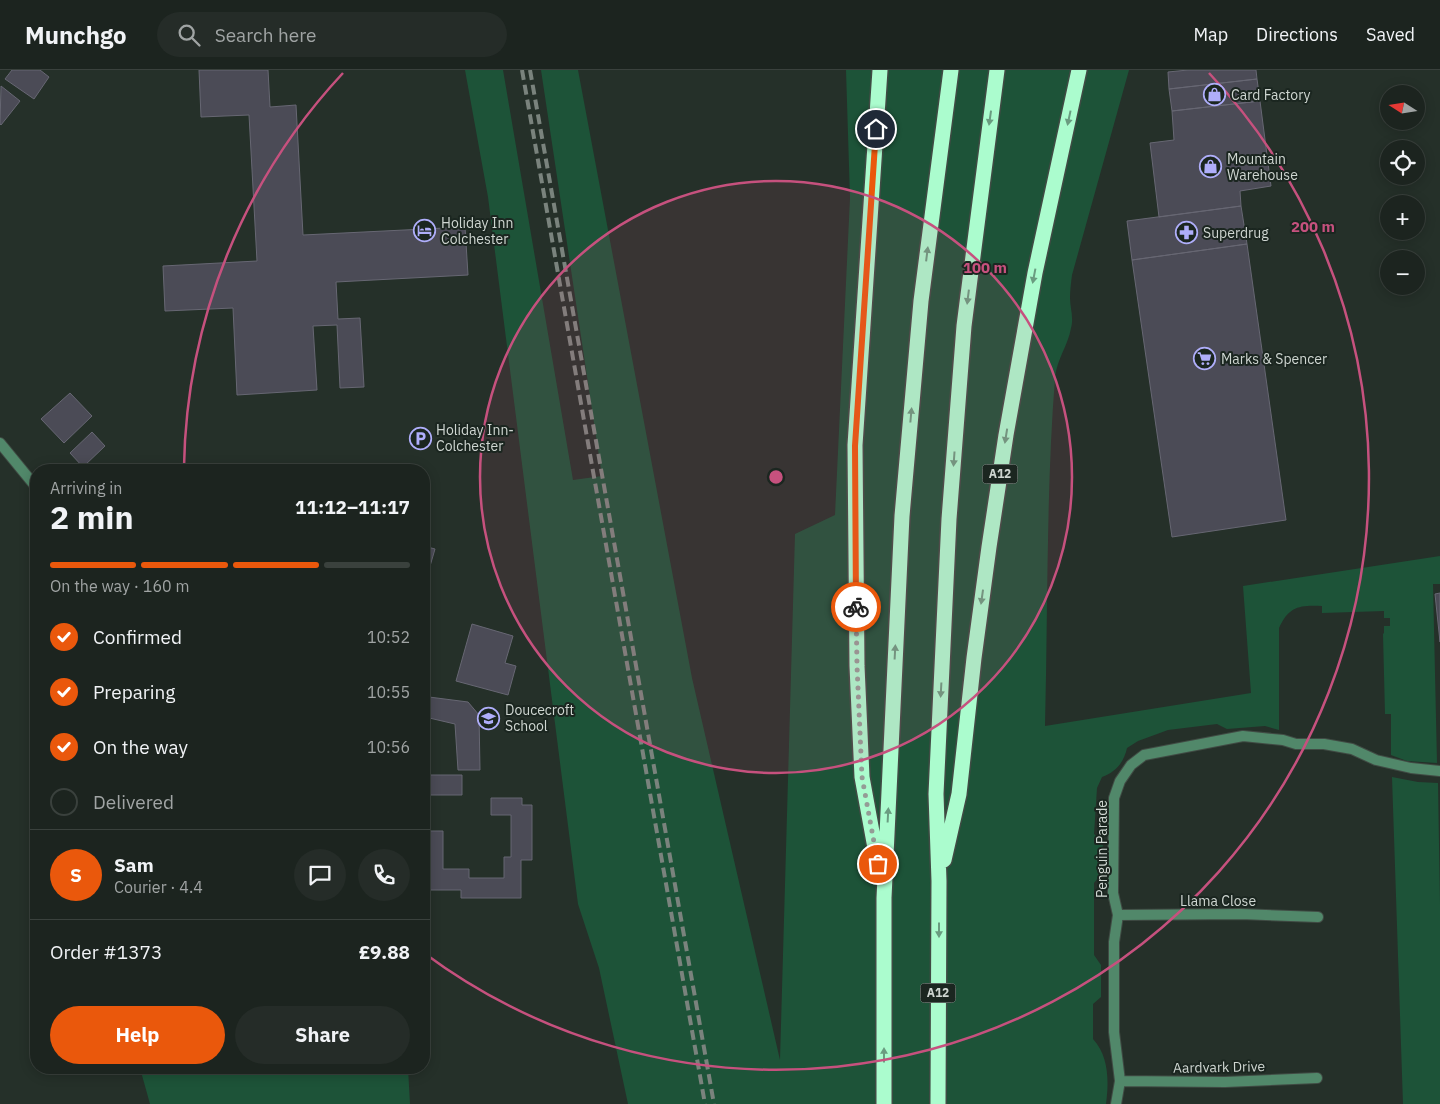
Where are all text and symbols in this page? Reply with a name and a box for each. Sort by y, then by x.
search box [157,12,507,57]
text: Munchgo [25,19,127,51]
icon: search [175,21,203,49]
text: Search here [215,23,316,47]
text: Map [1193,23,1228,46]
text: Directions [1256,23,1338,46]
text: Saved [1366,23,1415,46]
shop icon: Card Factory [1203,83,1227,107]
north arrow [1380,85,1425,130]
map controls [1380,85,1425,295]
place label: Card Factory [1231,86,1310,104]
pin [855,108,897,150]
one-way arrow [1065,110,1073,125]
one-way arrow [986,111,994,127]
icon: home [862,115,890,143]
button: locate [1380,140,1425,185]
place label: Mountain Warehouse [1227,150,1298,184]
shop icon: Mountain Warehouse [1199,155,1223,179]
button: + [1380,195,1425,240]
place label: Holiday Inn Colchester [441,214,513,248]
text: 200 m [1291,217,1335,236]
hotel icon: Holiday Inn Colchester [413,219,437,243]
pharmacy icon: Superdrug [1175,221,1199,245]
place label: Superdrug [1203,224,1269,242]
one-way arrow [923,245,931,261]
button: − [1380,250,1425,295]
text: 100 m [963,258,1007,277]
one-way arrow [1030,269,1038,285]
one-way arrow [964,289,972,305]
supermarket icon: Marks & Spencer [1193,347,1217,371]
place label: Marks & Spencer [1221,350,1327,368]
one-way arrow [907,407,915,423]
place label: Holiday Inn- Colchester [436,421,514,455]
parking icon: Holiday Inn- Colchester [408,426,432,450]
one-way arrow [1002,429,1010,445]
one-way arrow [950,451,958,467]
road number: A12 [982,464,1018,484]
centre of rings [767,468,785,486]
text: Arriving in [50,478,122,498]
text: 11:12–11:17 [295,495,410,519]
text: 2 min [50,496,134,538]
text: On the way · 160 m [50,576,189,596]
courier [831,582,881,632]
one-way arrow [978,589,986,605]
icon: bike [842,593,870,621]
icon: check [50,623,78,651]
text: Confirmed [93,625,182,649]
text: 10:52 [367,627,410,647]
one-way arrow [892,644,900,660]
icon: check [50,678,78,706]
text: Preparing [93,680,175,704]
text: 10:55 [367,682,410,702]
one-way arrow [937,683,945,699]
place label: Doucecroft School [505,701,574,735]
school or university icon: Doucecroft School [477,706,501,730]
icon: check [50,733,78,761]
text: On the way [93,735,188,759]
text: 10:56 [367,737,410,757]
text: Delivered [93,790,174,814]
street label: Penguin Parade [1093,800,1111,898]
one-way arrow [884,806,892,822]
pin [857,843,899,885]
button: chat [294,849,346,901]
button: phone [358,849,410,901]
icon: bag [864,850,892,878]
text: Sam [114,853,154,877]
text: S [70,863,82,887]
text: Courier · 4.4 [114,877,203,897]
street label: Llama Close [1180,892,1256,910]
one-way arrow [935,922,943,938]
text: Order #1373 [50,940,162,964]
text: £9.88 [359,940,410,964]
road number: A12 [920,984,956,1002]
button: Help [50,1006,225,1064]
button: Share [235,1006,410,1064]
one-way arrow [880,1047,888,1063]
street label: Aardvark Drive [1173,1057,1266,1077]

